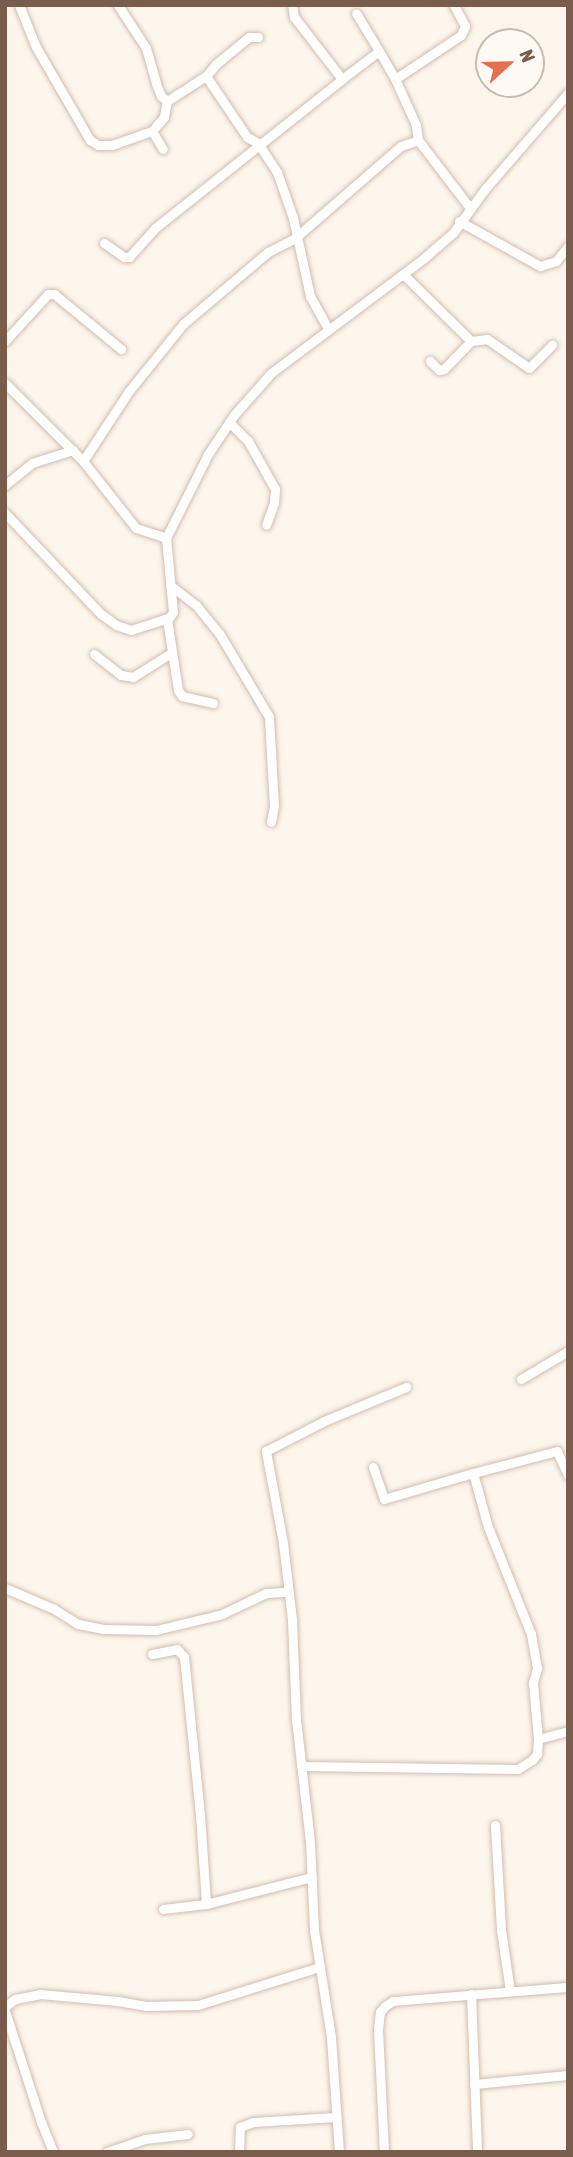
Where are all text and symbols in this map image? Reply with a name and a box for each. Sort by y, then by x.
north arrow [475,28,545,98]
text: N [515,47,540,65]

